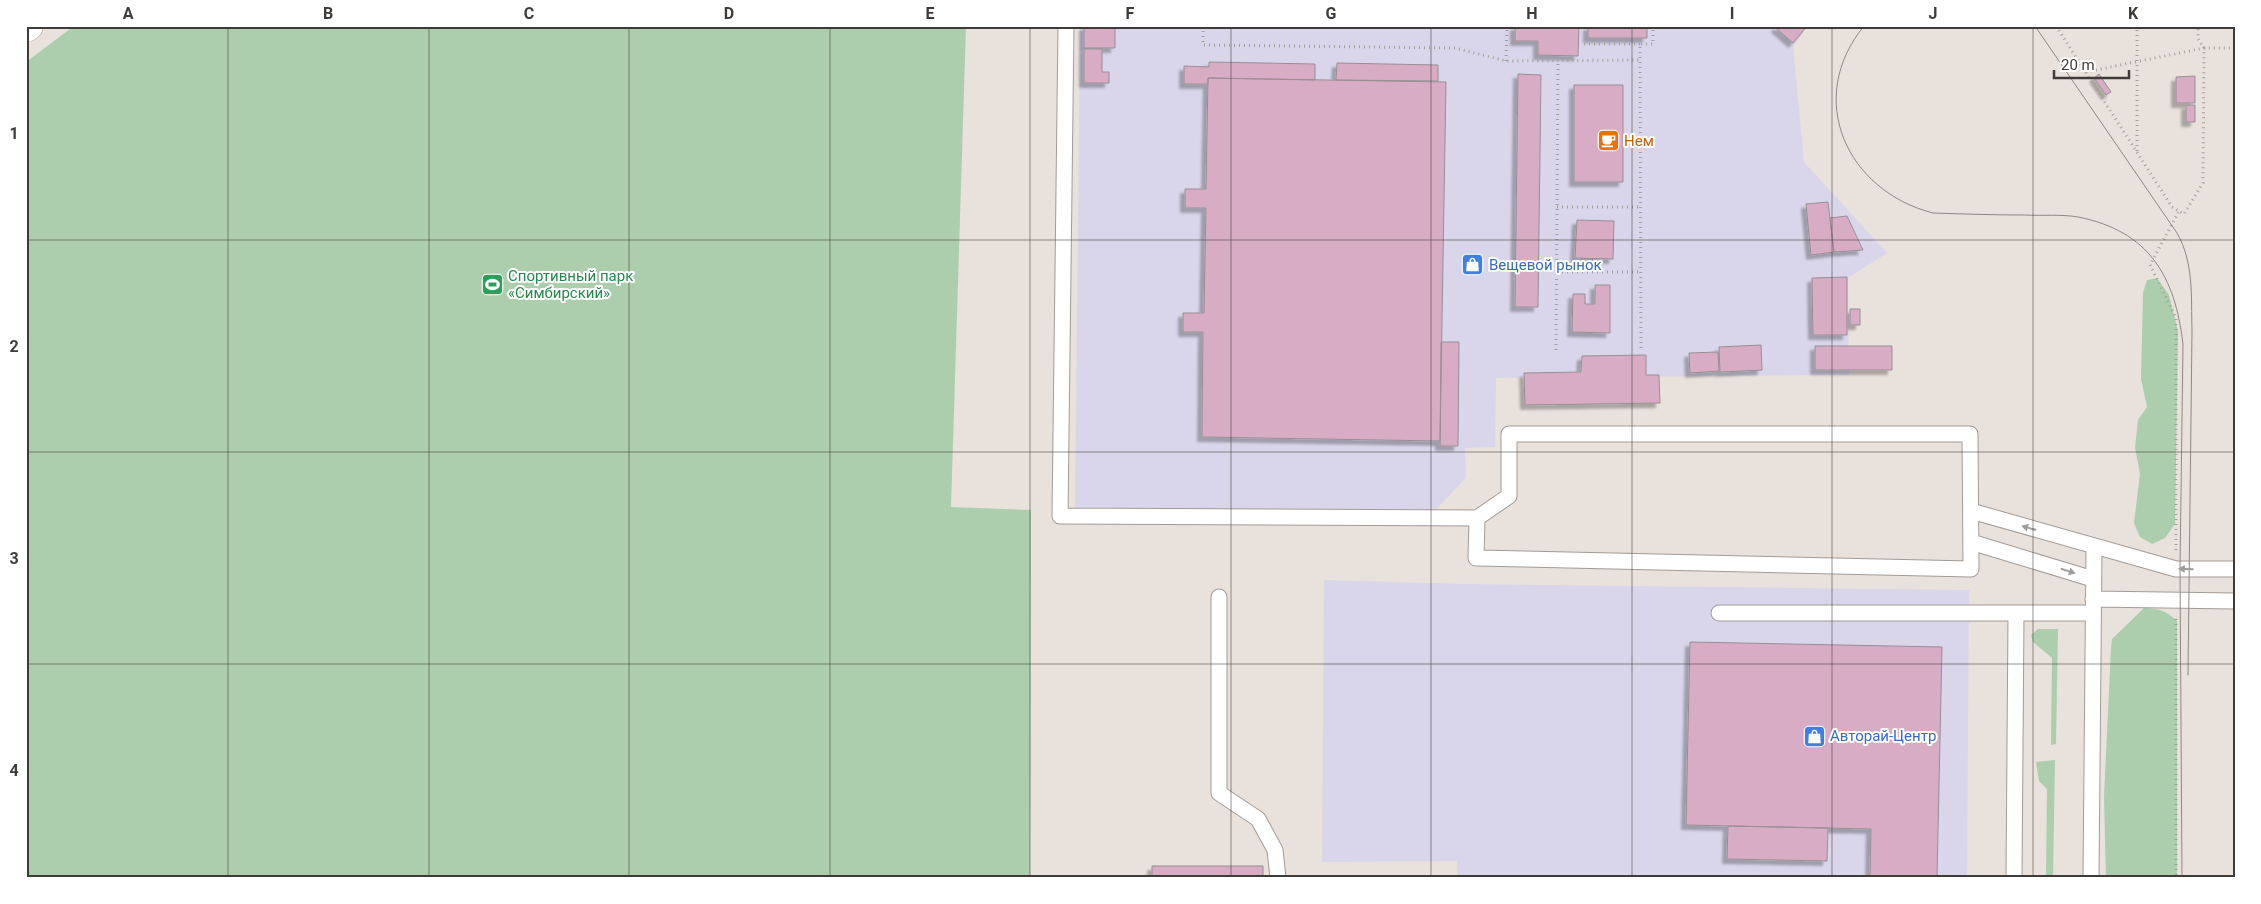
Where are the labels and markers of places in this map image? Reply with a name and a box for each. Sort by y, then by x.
cafe icon: Нем [1596,129,1620,153]
place label: Нем [1624,132,1654,150]
shop icon: Вещевой рынок [1461,253,1485,277]
place label: Вещевой рынок [1489,256,1602,274]
place label: Спортивный парк «Симбирский» [508,267,633,302]
sports icon: Спортивный парк «Симбирский» [480,273,504,297]
shop icon: Авторай-Центр [1802,724,1826,748]
place label: Авторай-Центр [1830,727,1936,745]

